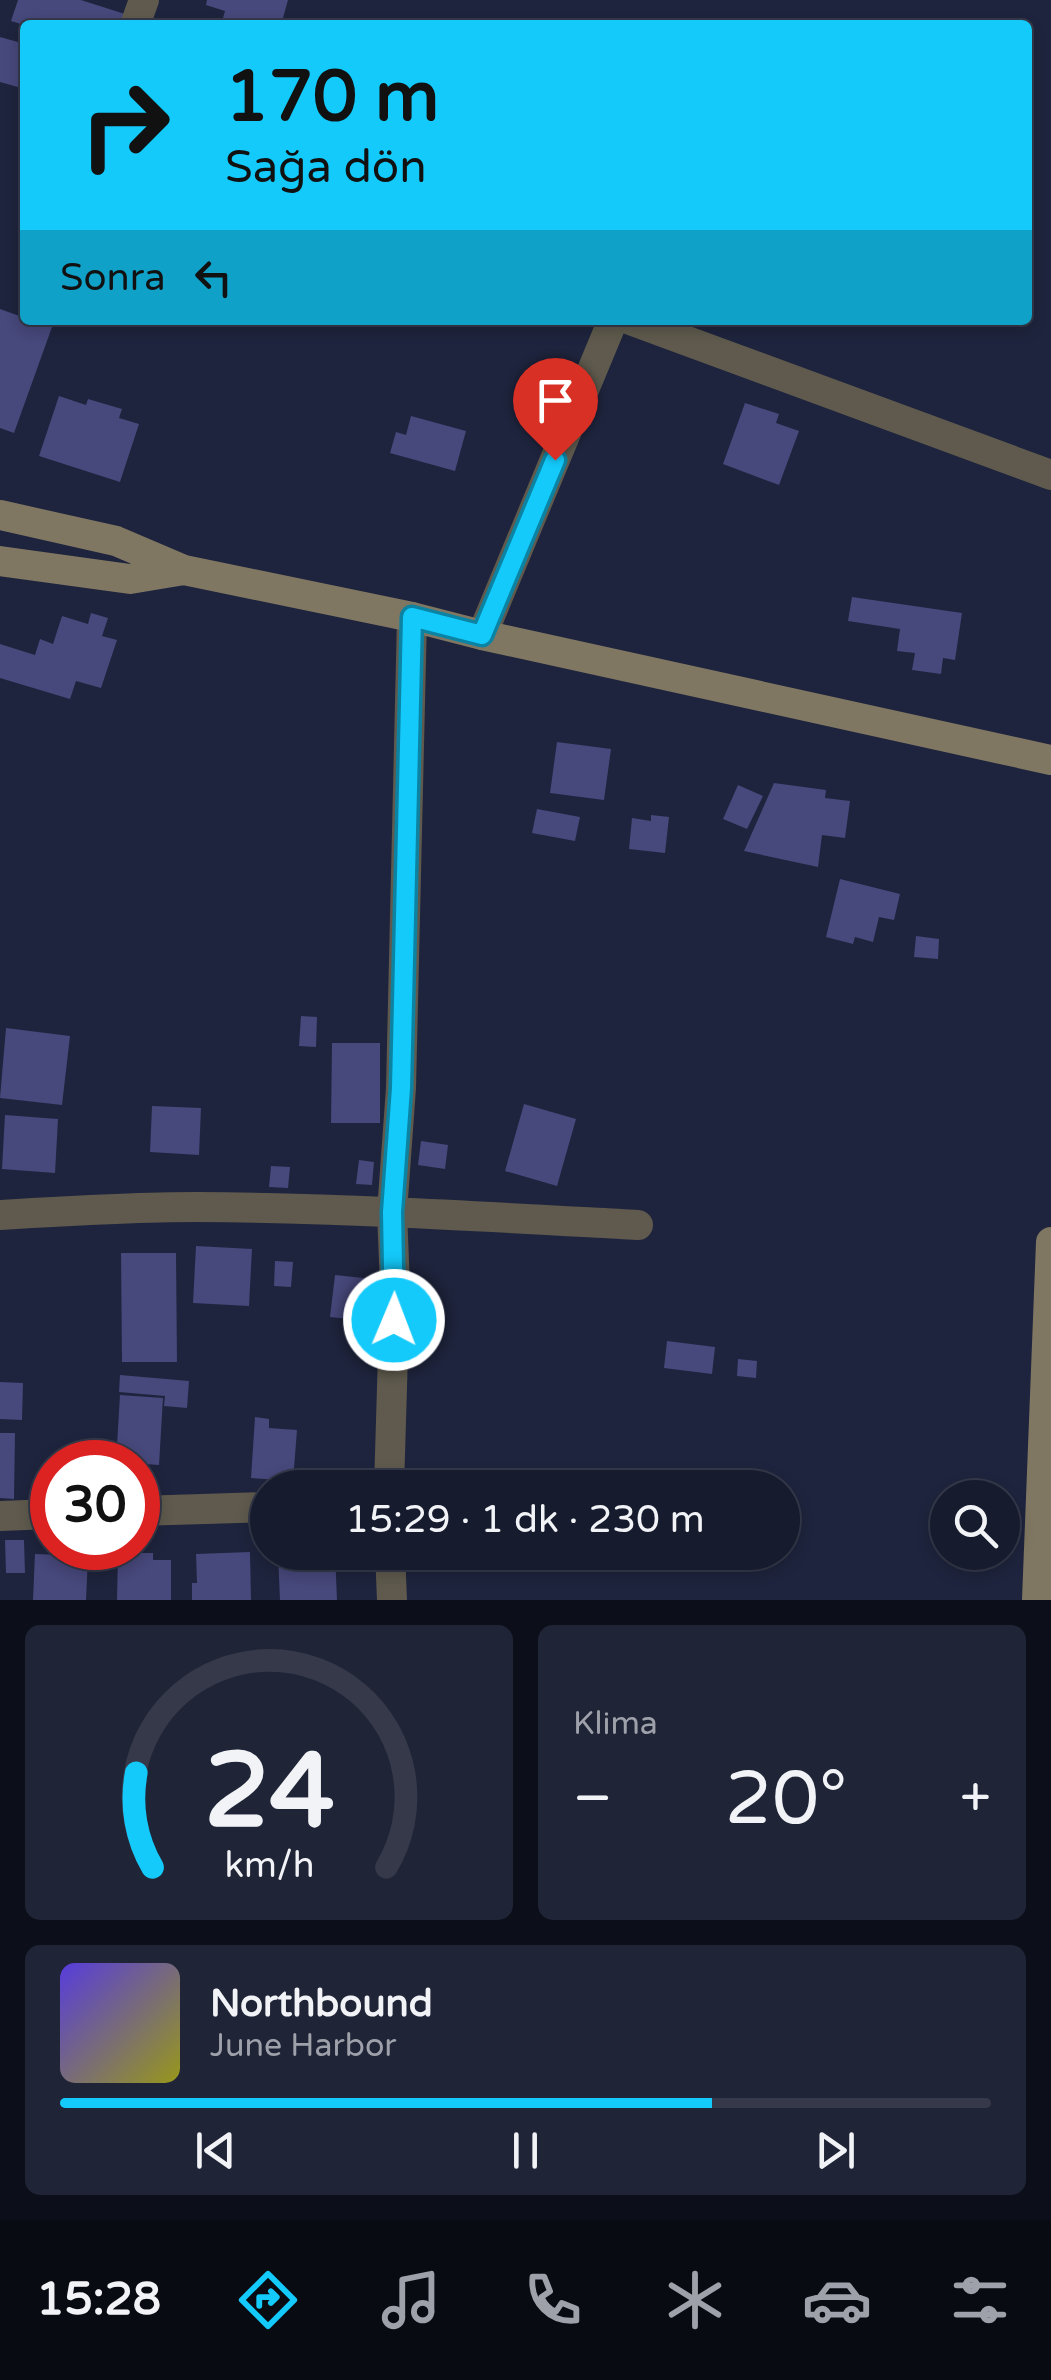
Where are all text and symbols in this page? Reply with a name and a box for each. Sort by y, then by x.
text: 170 m [225,56,439,140]
icon: right [60,60,190,190]
text: Sağa dön [225,141,427,195]
icon: left [186,250,241,305]
text: Sonra [60,255,166,301]
pin [513,358,598,461]
icon: arrive [528,373,583,428]
position arrow [342,1268,446,1372]
speed limit sign: 30 [30,1440,160,1570]
map controls [930,1480,1020,1570]
button: search [930,1480,1020,1570]
text: 15:29 · 1 dk · 230 m [345,1497,705,1543]
text: Klima [573,1705,658,1743]
text: 24 [204,1730,334,1855]
text: 20° [725,1754,847,1844]
text: − [573,1766,612,1832]
text: + [960,1766,991,1832]
text: km/h [224,1844,314,1887]
text: Northbound [210,1981,433,2027]
text: June Harbor [210,2027,397,2065]
icon: previous [188,2123,243,2178]
icon: pause [498,2123,553,2178]
icon: next [808,2123,863,2178]
icon: directions [233,2265,303,2335]
icon: music [376,2265,446,2335]
icon: phone [518,2265,588,2335]
icon: climate [660,2265,730,2335]
icon: car [802,2265,872,2335]
icon: filters [945,2265,1015,2335]
text: 15:28 [36,2273,161,2327]

